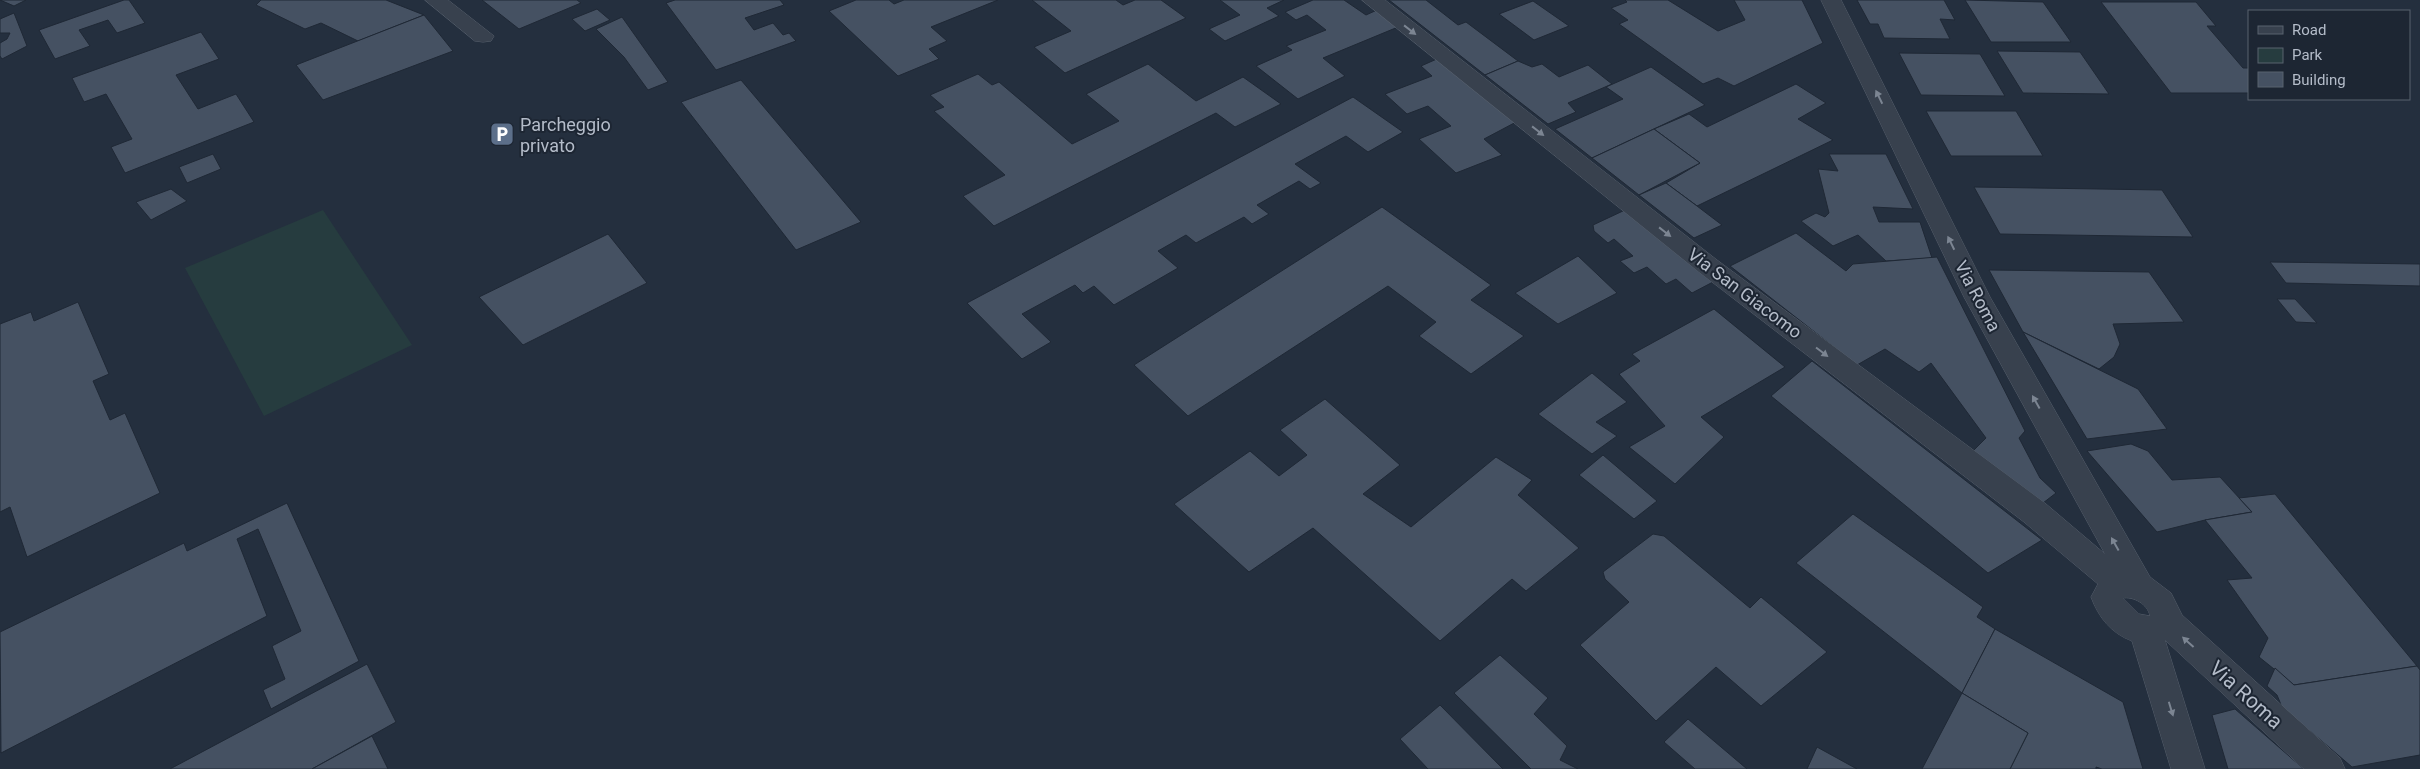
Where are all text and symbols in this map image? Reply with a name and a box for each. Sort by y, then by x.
legend [2248,10,2410,100]
text: Road [2292,21,2326,39]
one-way arrow [1403,25,1417,35]
text: Park [2292,46,2323,64]
text: Building [2292,71,2346,89]
one-way arrow [1875,90,1883,104]
place label: Parcheggio privato [520,114,611,156]
parking icon: Parcheggio privato [489,121,515,147]
one-way arrow [1531,125,1544,136]
one-way arrow [1658,226,1671,237]
one-way arrow [1947,236,1955,250]
street label: Via San Giacomo [1684,243,1806,343]
street label: Via Roma [1951,257,2005,335]
one-way arrow [1815,347,1829,357]
one-way arrow [2031,395,2040,408]
one-way arrow [2110,537,2119,550]
one-way arrow [2183,636,2195,648]
street label: Via Roma [2205,656,2287,734]
one-way arrow [2168,702,2176,717]

